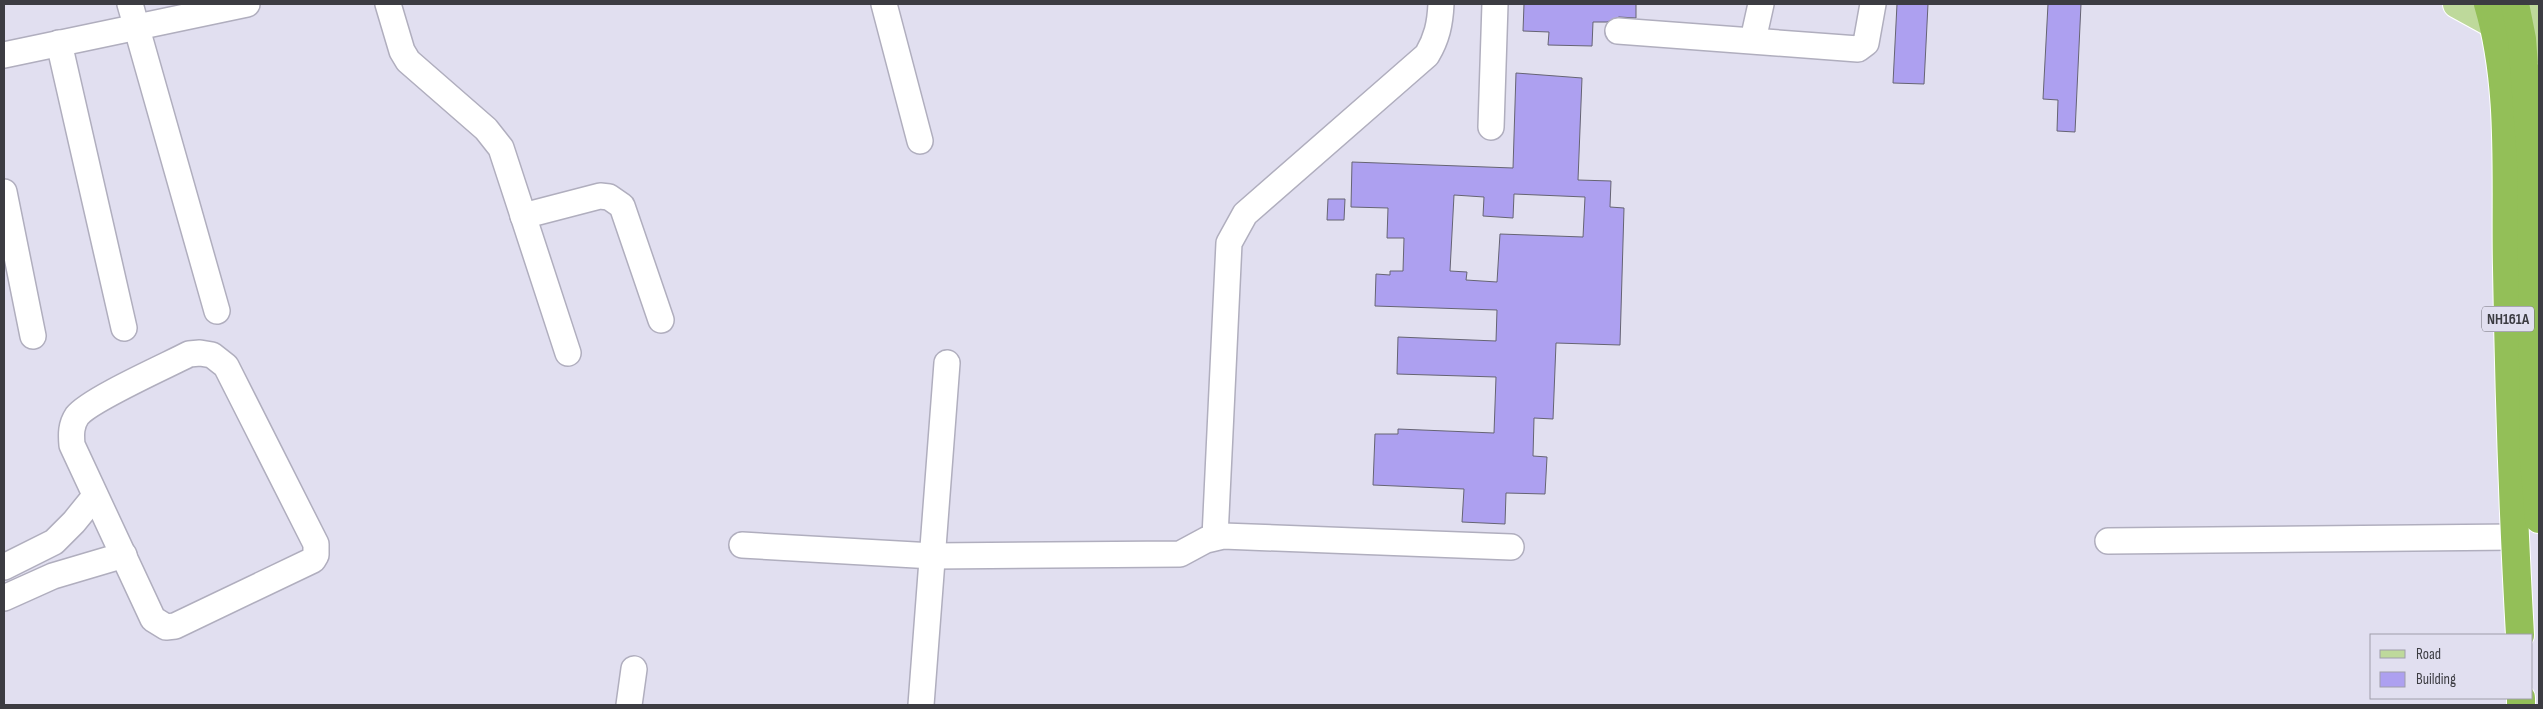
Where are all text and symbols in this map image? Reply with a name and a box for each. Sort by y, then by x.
road number: NH161A [2482,306,2534,332]
legend [2370,634,2533,699]
text: Road [2416,645,2441,664]
text: Building [2416,670,2456,689]

